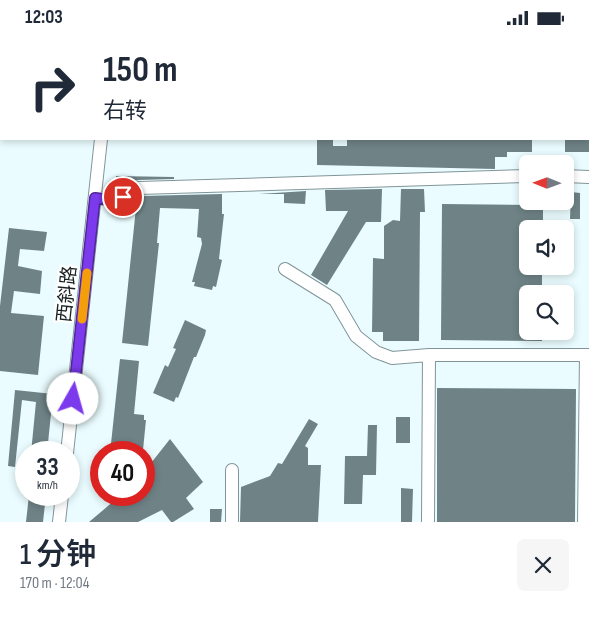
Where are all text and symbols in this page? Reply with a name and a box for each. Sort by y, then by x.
text: 12:03 [25,6,63,29]
text: 150 m [103,49,177,92]
icon: right [20,55,85,120]
text: 右转 [103,98,147,125]
north arrow [519,155,574,210]
map controls [519,155,574,340]
pin [102,176,144,218]
icon: arrive [109,183,137,211]
button: sound [519,220,574,275]
street label: 西斜路 [53,265,82,324]
button: search [519,285,574,340]
position arrow [46,372,98,424]
speed limit sign: 40 [90,441,155,506]
text: 33 [36,452,59,483]
text: km/h [37,478,58,493]
text: 1 分钟 [20,537,96,573]
button: close [517,539,569,591]
text: 170 m · 12:04 [20,574,89,593]

